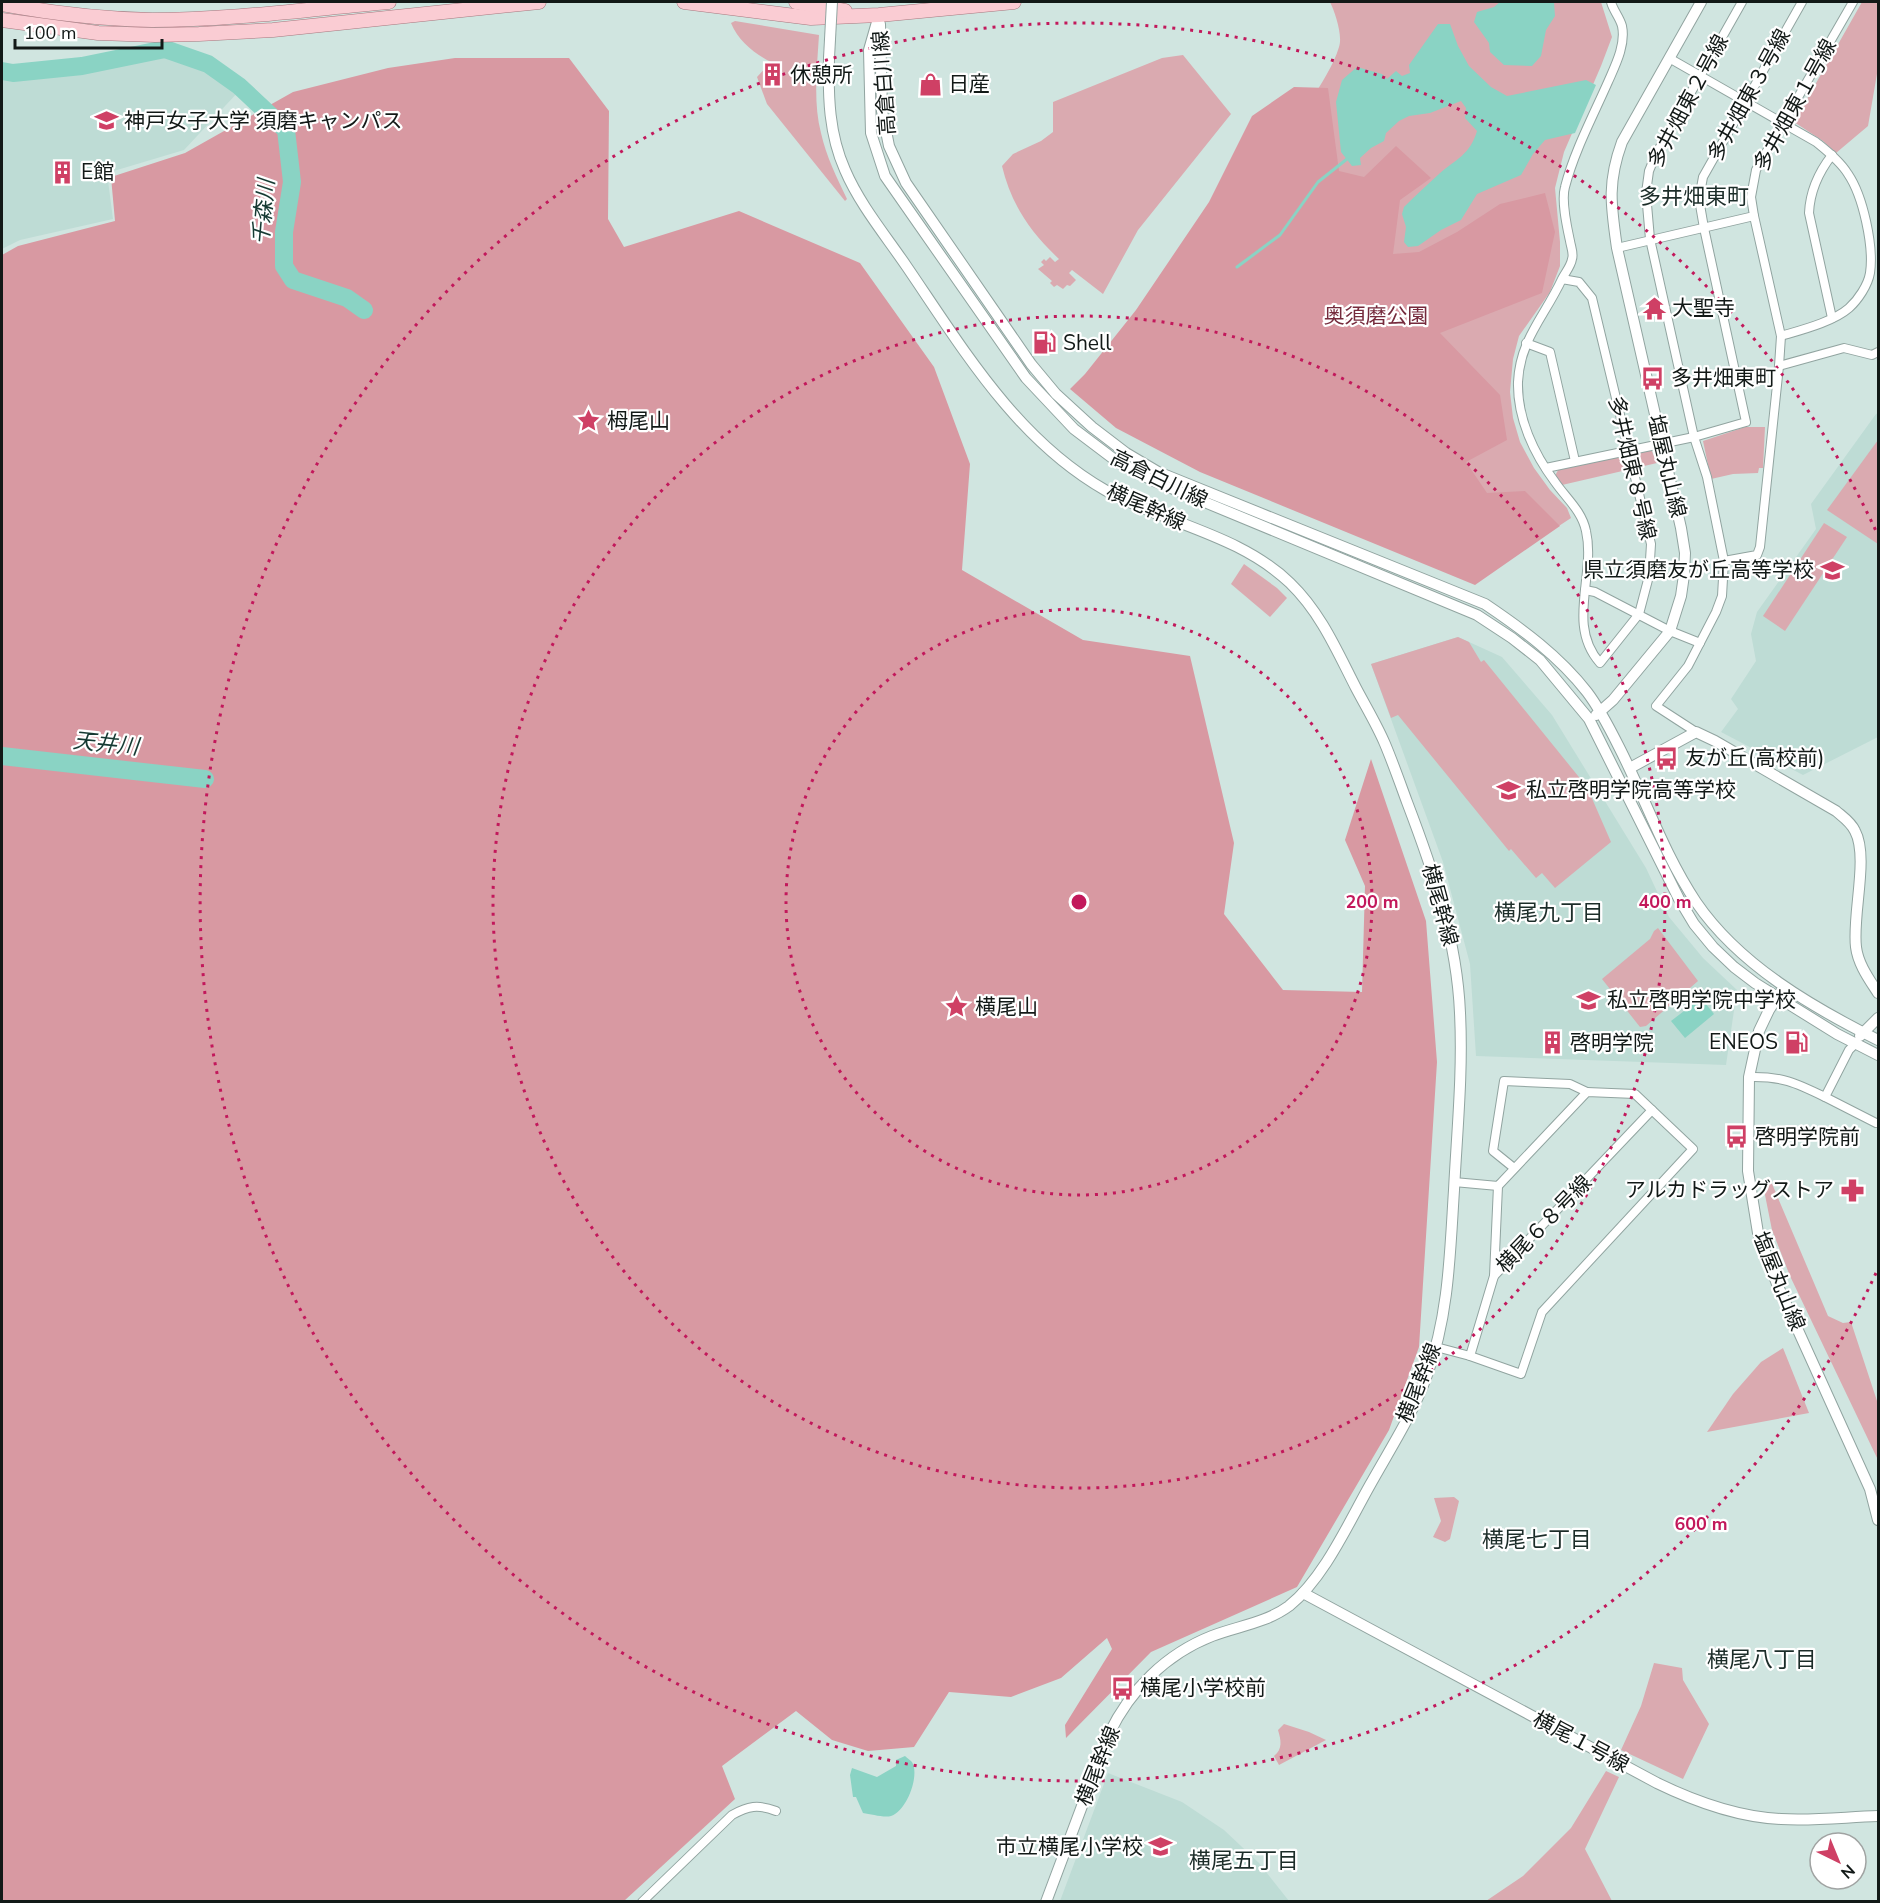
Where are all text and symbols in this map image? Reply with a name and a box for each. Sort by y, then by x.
scale bar [15,12,162,50]
text: 100 m [24,21,76,45]
street label: 多井畑東３号線 [1701,24,1797,166]
street label: 高倉白川線 [866,30,902,136]
street label: 多井畑東２号線 [1641,30,1735,172]
street label: 多井畑東１号線 [1747,34,1843,176]
place label: 休憩所 [790,61,853,89]
building icon: 休憩所 [759,62,785,88]
place label: 日産 [948,70,990,98]
shop icon: 日産 [917,71,943,97]
place label: 神戸女子大学 須磨キャンパス [124,107,402,135]
school or university icon: 神戸女子大学 須磨キャンパス [93,108,119,134]
place label: E館 [81,158,114,186]
building icon: E館 [50,159,76,185]
water label: 千森川 [246,176,282,246]
district label: 多井畑東町 [1639,182,1749,212]
place label: 大聖寺 [1672,294,1735,322]
temple icon: 大聖寺 [1641,295,1667,321]
park label: 奥須磨公園 [1324,302,1429,330]
place label: Shell [1063,329,1112,357]
fuel station icon: Shell [1032,330,1058,356]
place label: 多井畑東町 [1671,364,1776,392]
bus stop icon: 多井畑東町 [1640,365,1666,391]
street label: 多井畑東８号線 [1602,393,1662,543]
place label: 栂尾山 [607,407,670,435]
place icon: 栂尾山 [576,408,602,434]
street label: 塩屋丸山線 [1642,412,1692,520]
street label: 高倉白川線 [1106,443,1212,515]
street label: 横尾幹線 [1102,477,1190,537]
place label: 県立須磨友が丘高等学校 [1583,556,1814,584]
school or university icon: 県立須磨友が丘高等学校 [1819,557,1845,583]
water label: 天井川 [72,726,142,763]
place label: 友が丘(高校前) [1685,744,1824,772]
bus stop icon: 友が丘(高校前) [1654,745,1680,771]
place label: 私立啓明学院高等学校 [1526,776,1736,804]
school or university icon: 私立啓明学院高等学校 [1495,777,1521,803]
street label: 横尾幹線 [1416,861,1464,949]
text: 200 m [1345,890,1399,914]
text: 400 m [1638,890,1692,914]
centre of rings [1069,892,1089,912]
district label: 横尾九丁目 [1494,898,1604,928]
place label: 私立啓明学院中学校 [1607,986,1796,1014]
school or university icon: 私立啓明学院中学校 [1576,987,1602,1013]
place label: 横尾山 [975,993,1038,1021]
place icon: 横尾山 [944,994,970,1020]
place label: ENEOS [1709,1028,1778,1056]
place label: 啓明学院 [1570,1029,1654,1057]
fuel station icon: ENEOS [1783,1029,1809,1055]
building icon: 啓明学院 [1539,1030,1565,1056]
place label: 啓明学院前 [1755,1123,1860,1151]
bus stop icon: 啓明学院前 [1724,1124,1750,1150]
street label: 横尾６８号線 [1490,1169,1598,1279]
place label: アルカドラッグストア [1625,1176,1834,1204]
pharmacy icon: アルカドラッグストア [1839,1177,1865,1203]
street label: 塩屋丸山線 [1746,1227,1812,1335]
street label: 横尾幹線 [1390,1339,1448,1427]
text: 600 m [1674,1512,1728,1536]
district label: 横尾七丁目 [1482,1525,1592,1555]
district label: 横尾八丁目 [1707,1645,1817,1675]
place label: 横尾小学校前 [1140,1674,1266,1702]
bus stop icon: 横尾小学校前 [1109,1675,1135,1701]
street label: 横尾１号線 [1528,1705,1634,1779]
street label: 横尾幹線 [1069,1722,1127,1810]
north arrow [1808,1831,1868,1891]
place label: 市立横尾小学校 [996,1833,1143,1861]
school or university icon: 市立横尾小学校 [1148,1834,1174,1860]
district label: 横尾五丁目 [1189,1846,1299,1876]
text: N [1836,1859,1859,1883]

